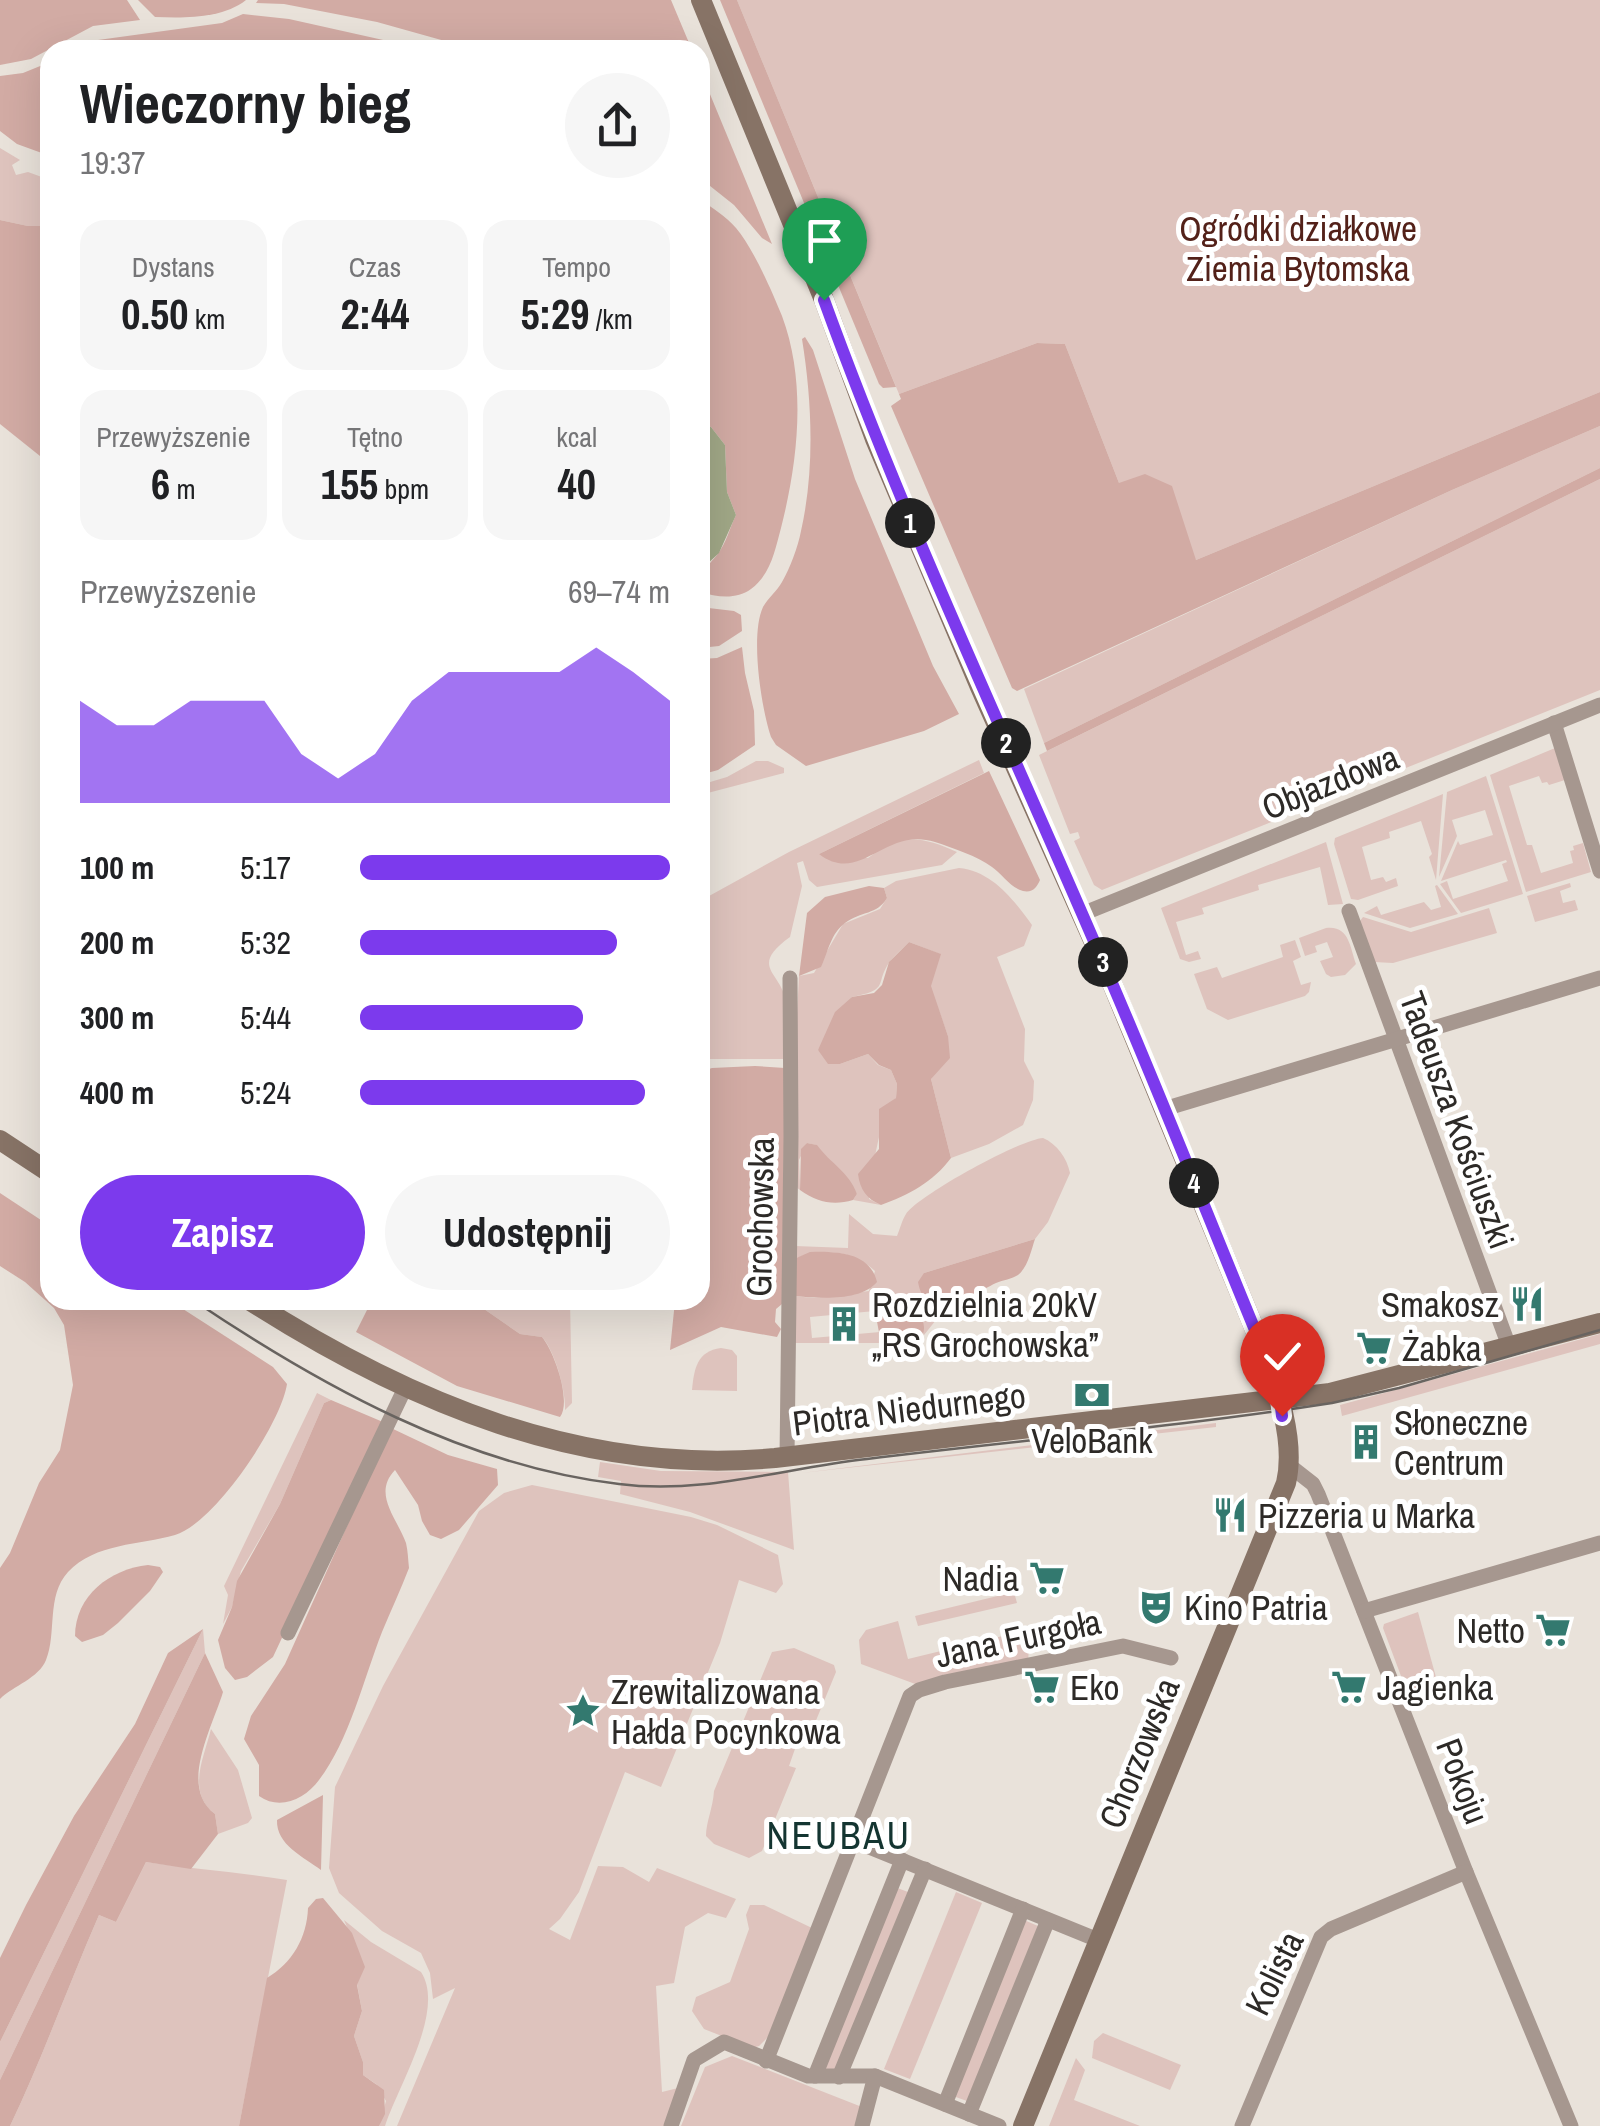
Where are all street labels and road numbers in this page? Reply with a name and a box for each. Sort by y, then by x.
street label: Objazdowa [1255,733,1405,831]
street label: Tadeusza Kościuszki [1389,985,1525,1255]
street label: Grochowska [735,1137,785,1297]
street label: Piotra Niedurnego [790,1371,1028,1447]
street label: Jana Furgoła [931,1598,1105,1678]
street label: Chorzowska [1088,1671,1190,1835]
street label: Pokoju [1425,1732,1501,1830]
street label: Kolista [1234,1923,1314,2023]

